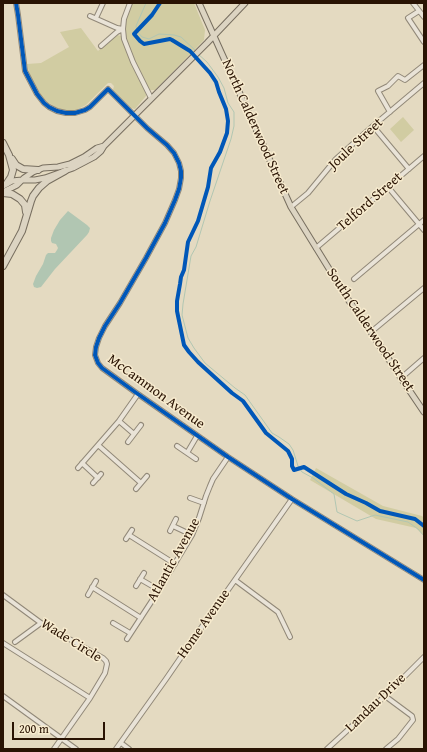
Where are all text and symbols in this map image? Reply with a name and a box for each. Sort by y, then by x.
street label: North Calderwood Street [218,57,292,197]
street label: Joule Street [325,115,387,173]
street label: Telford Street [334,169,406,235]
street label: South Calderwood Street [322,265,418,395]
street label: McCammon Avenue [104,351,208,433]
street label: Atlantic Avenue [144,515,204,605]
street label: Home Avenue [174,586,234,662]
street label: Wade Circle [37,616,105,666]
street label: Landau Drive [342,670,410,736]
scale bar [14,714,107,740]
text: 200 m [19,720,49,737]

